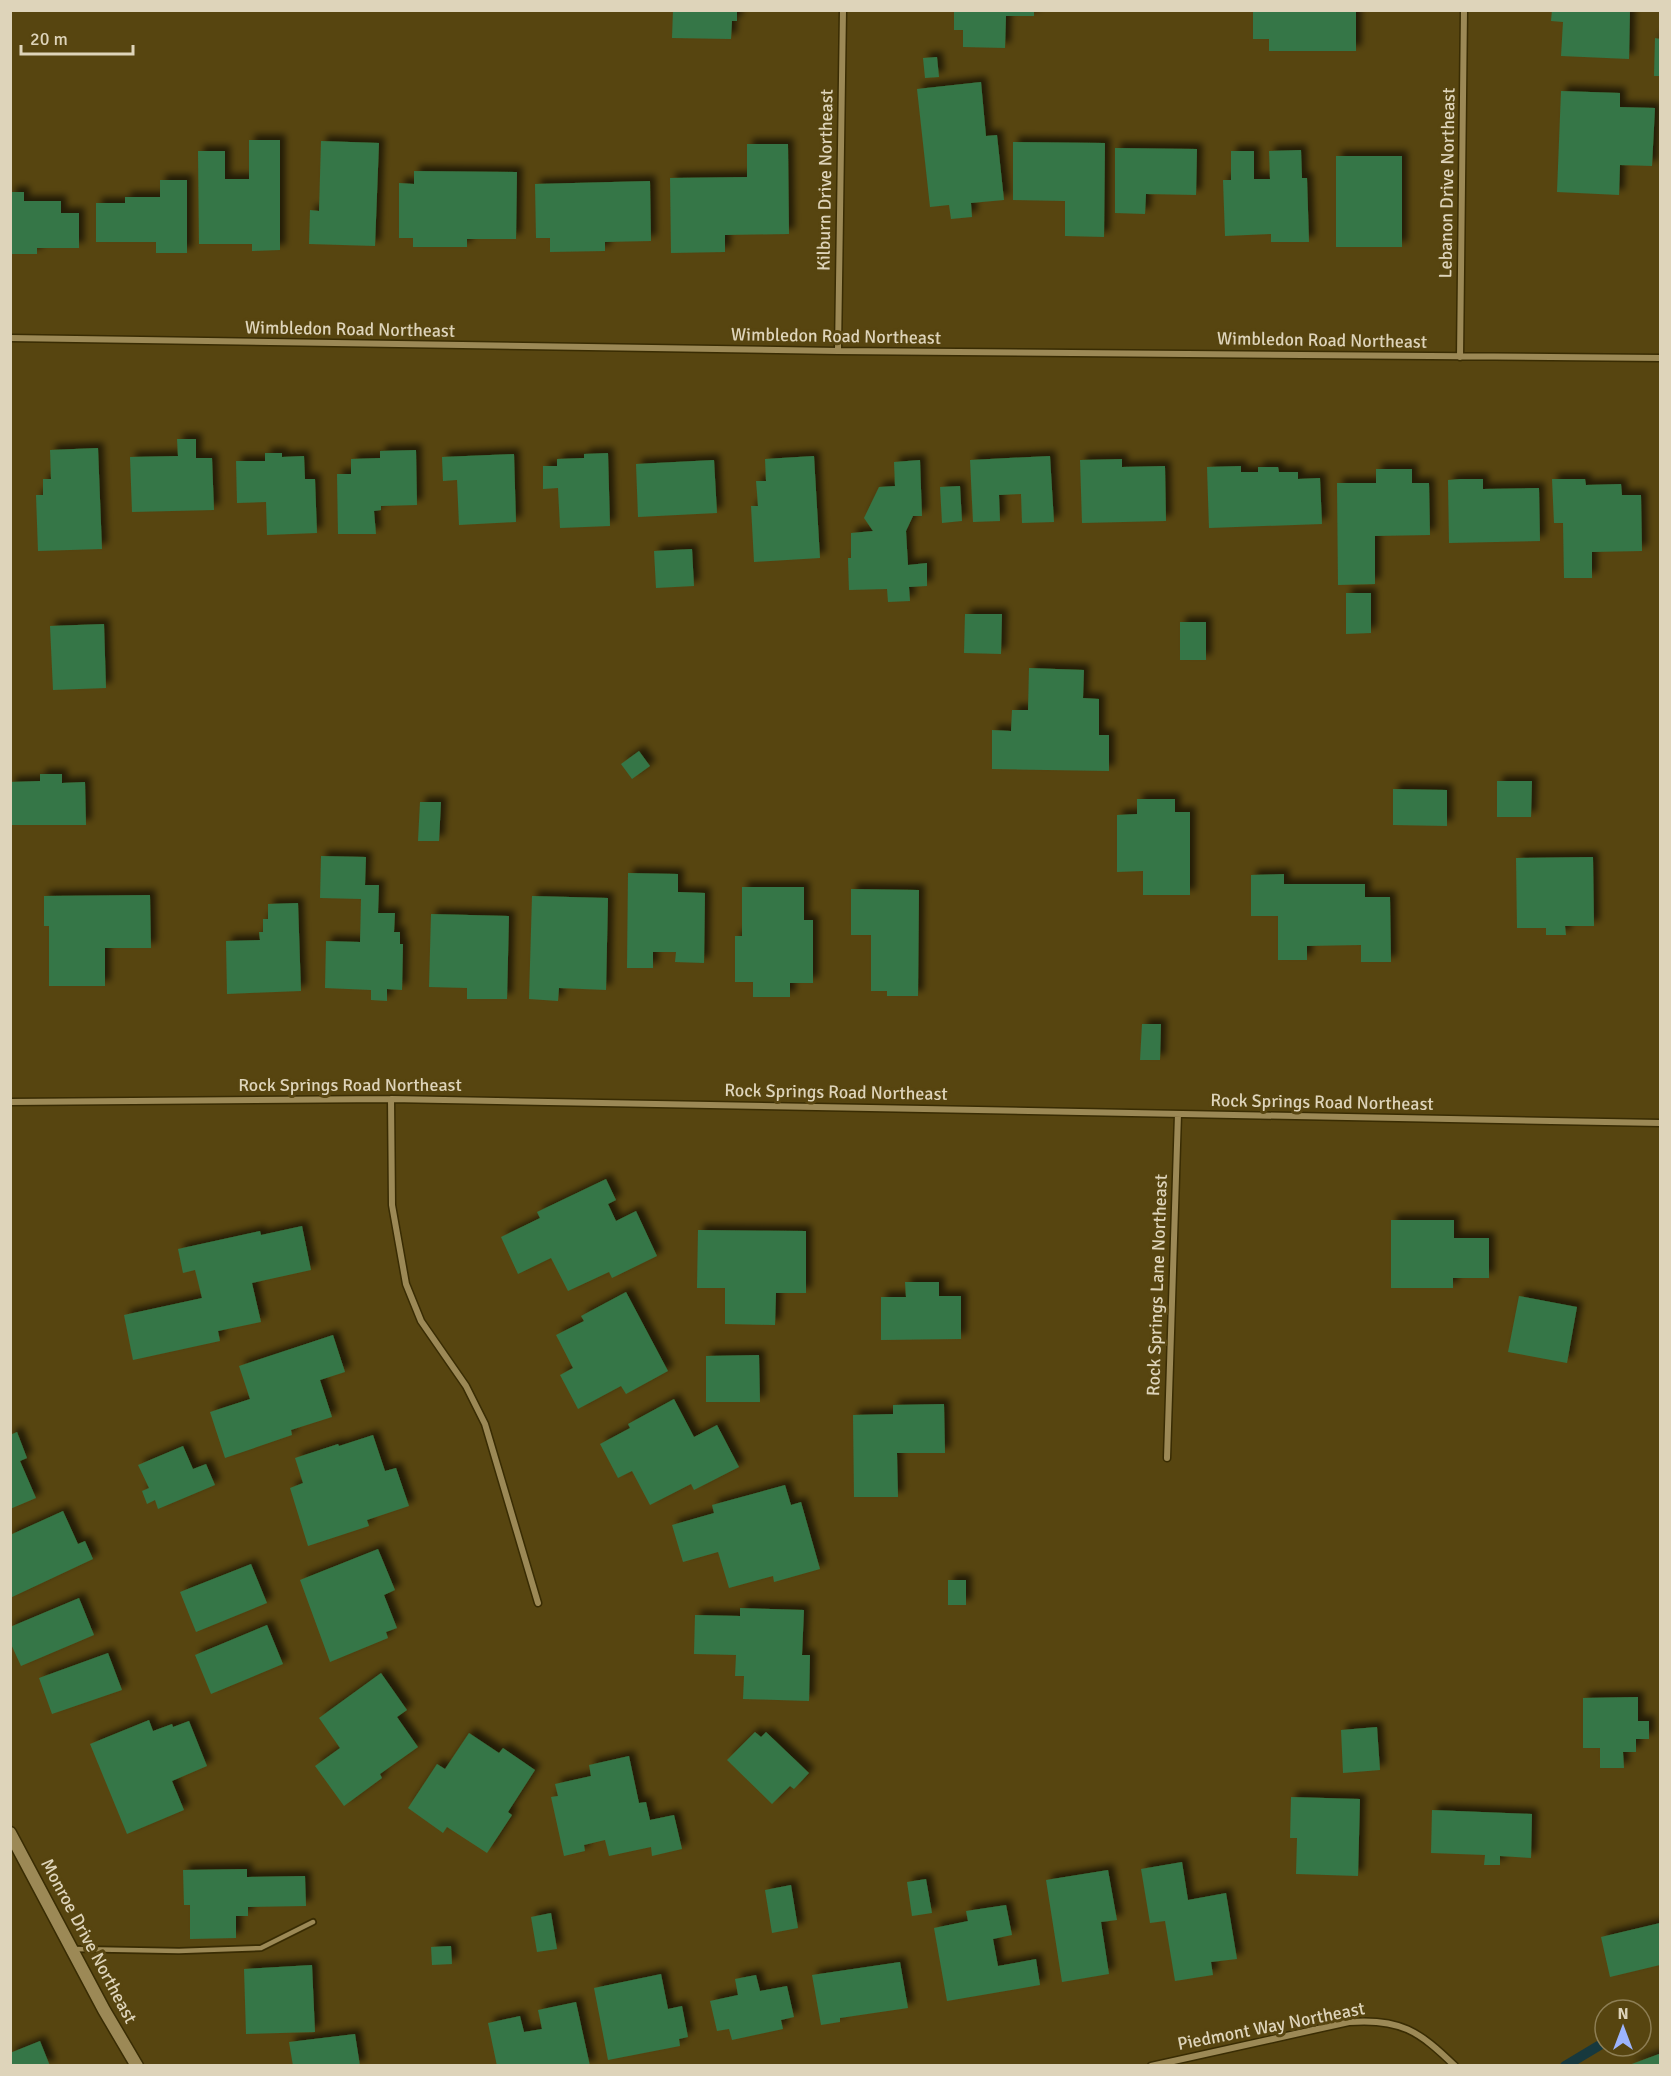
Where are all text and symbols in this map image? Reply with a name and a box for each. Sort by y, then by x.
scale bar [21,18,134,56]
text: 20 m [30,28,68,50]
street label: Lebanon Drive Northeast [1434,87,1460,279]
street label: Kilburn Drive Northeast [812,89,838,271]
street label: Wimbledon Road Northeast [245,316,455,342]
street label: Wimbledon Road Northeast [731,323,941,349]
street label: Wimbledon Road Northeast [1217,327,1427,353]
street label: Rock Springs Road Northeast [238,1074,462,1096]
street label: Rock Springs Road Northeast [724,1079,948,1105]
street label: Rock Springs Road Northeast [1210,1089,1434,1115]
street label: Rock Springs Lane Northeast [1142,1174,1172,1396]
street label: Monroe Drive Northeast [36,1855,142,2027]
street label: Piedmont Way Northeast [1175,1997,1367,2055]
north arrow [1593,1998,1653,2058]
text: N [1617,2004,1629,2024]

